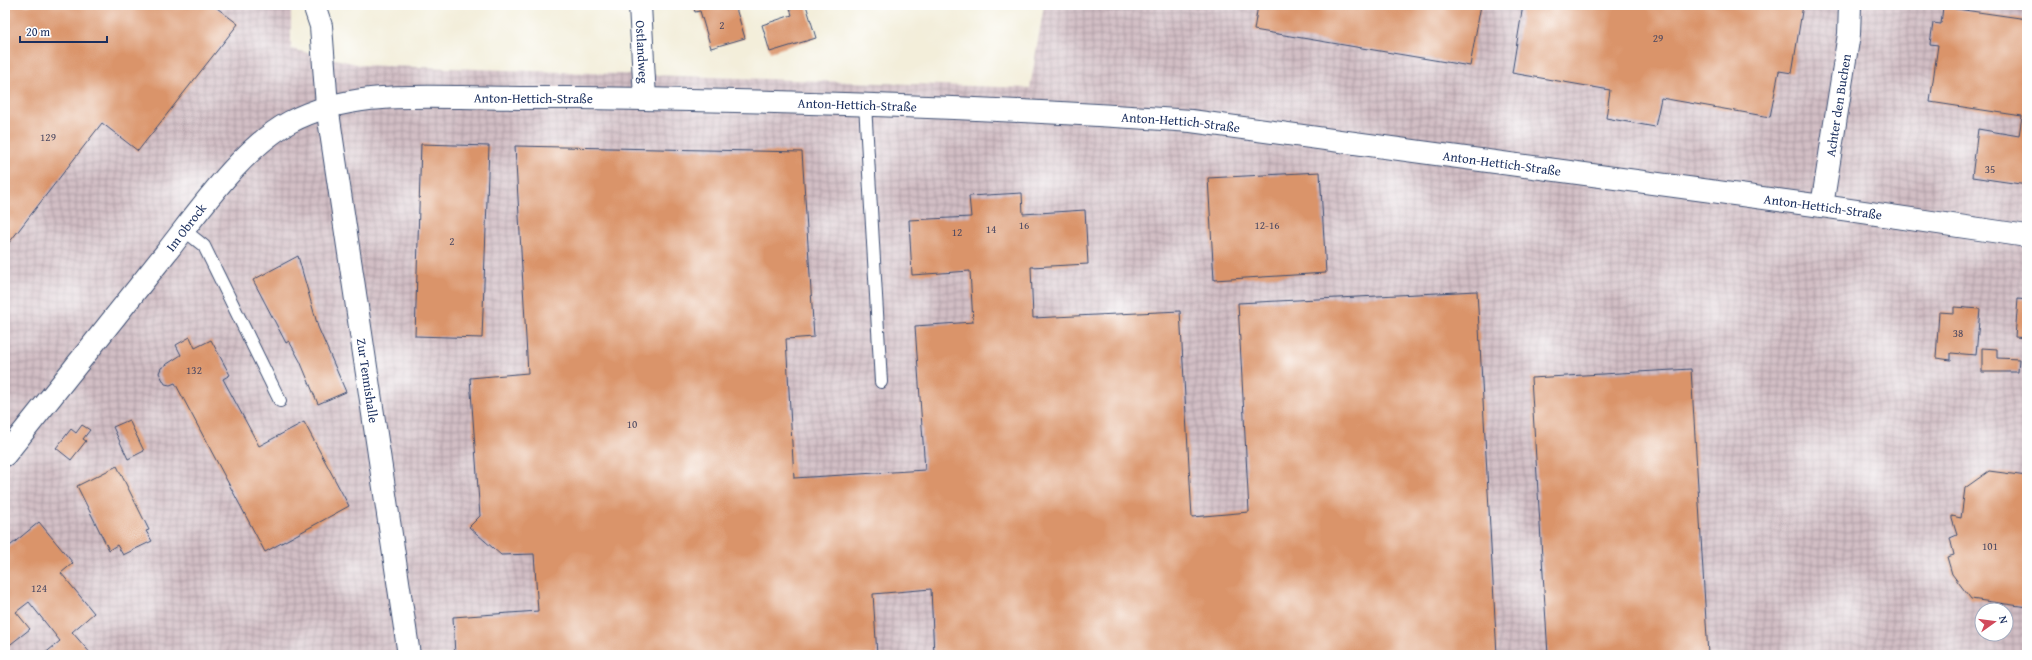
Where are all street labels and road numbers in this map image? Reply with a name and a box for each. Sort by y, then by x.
street label: Ostlandweg [631,20,653,85]
street label: Achter den Buchen [1821,52,1856,158]
street label: Anton-Hettich-Straße [474,88,593,108]
street label: Anton-Hettich-Straße [797,94,917,116]
street label: Anton-Hettich-Straße [1121,107,1241,138]
street label: Anton-Hettich-Straße [1442,146,1562,181]
street label: Anton-Hettich-Straße [1763,189,1883,225]
street label: Im Obrock [161,199,211,256]
street label: Zur Tennishalle [352,337,383,424]

